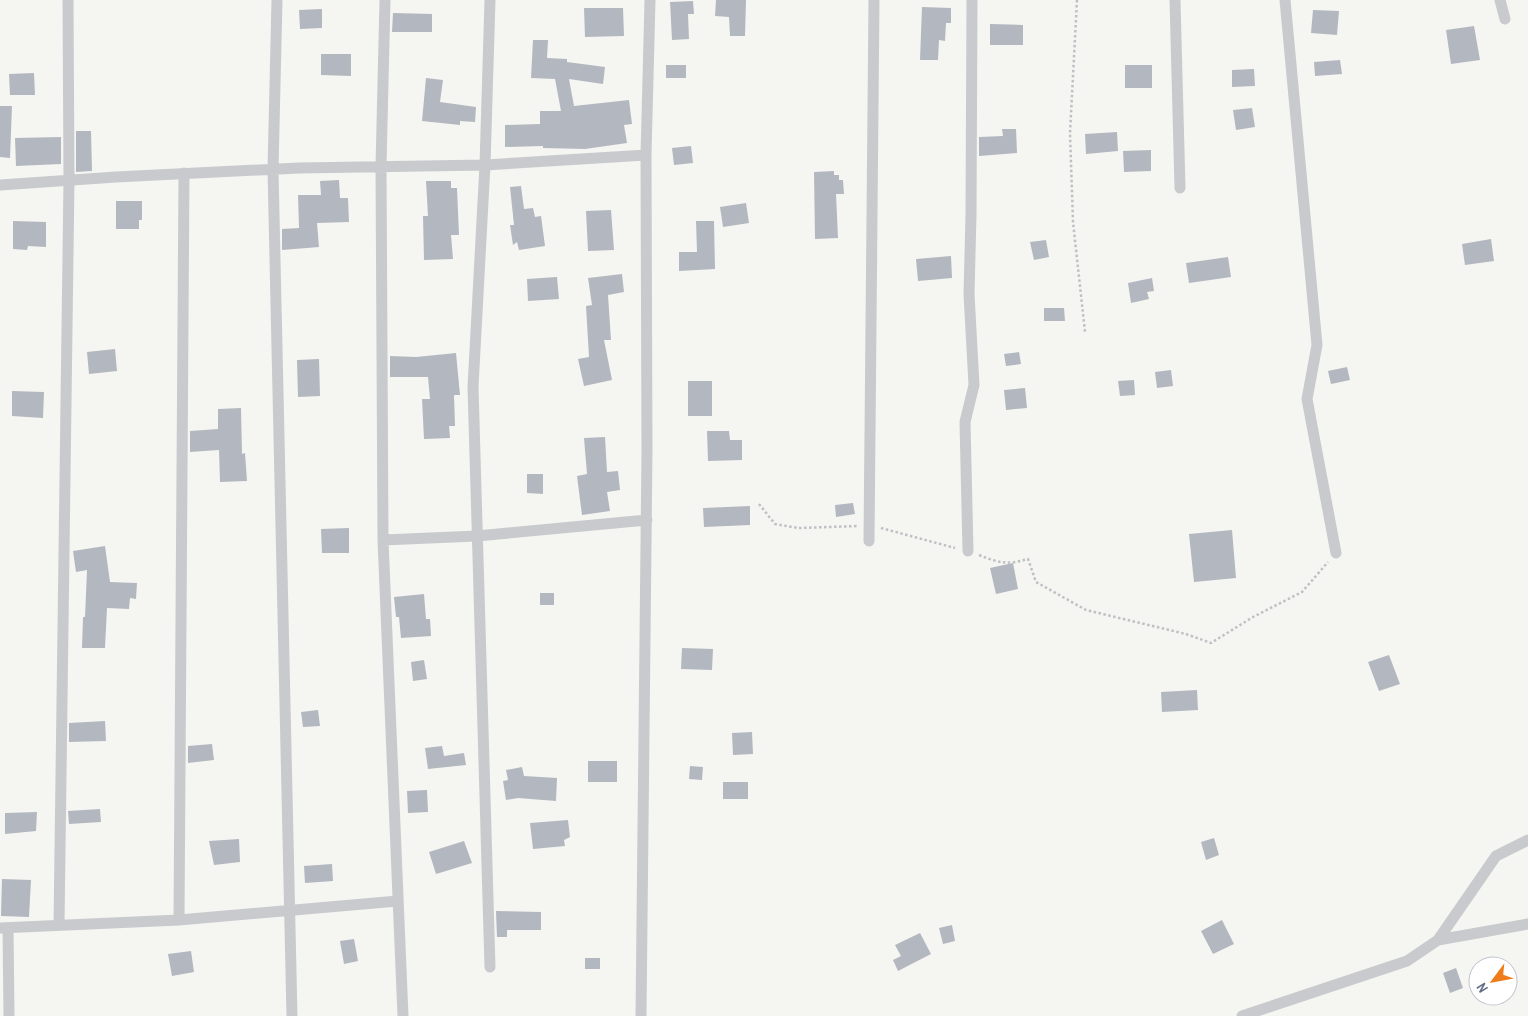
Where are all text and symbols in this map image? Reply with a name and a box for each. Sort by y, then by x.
north arrow [1468,956,1518,1006]
text: N [1472,980,1492,996]

